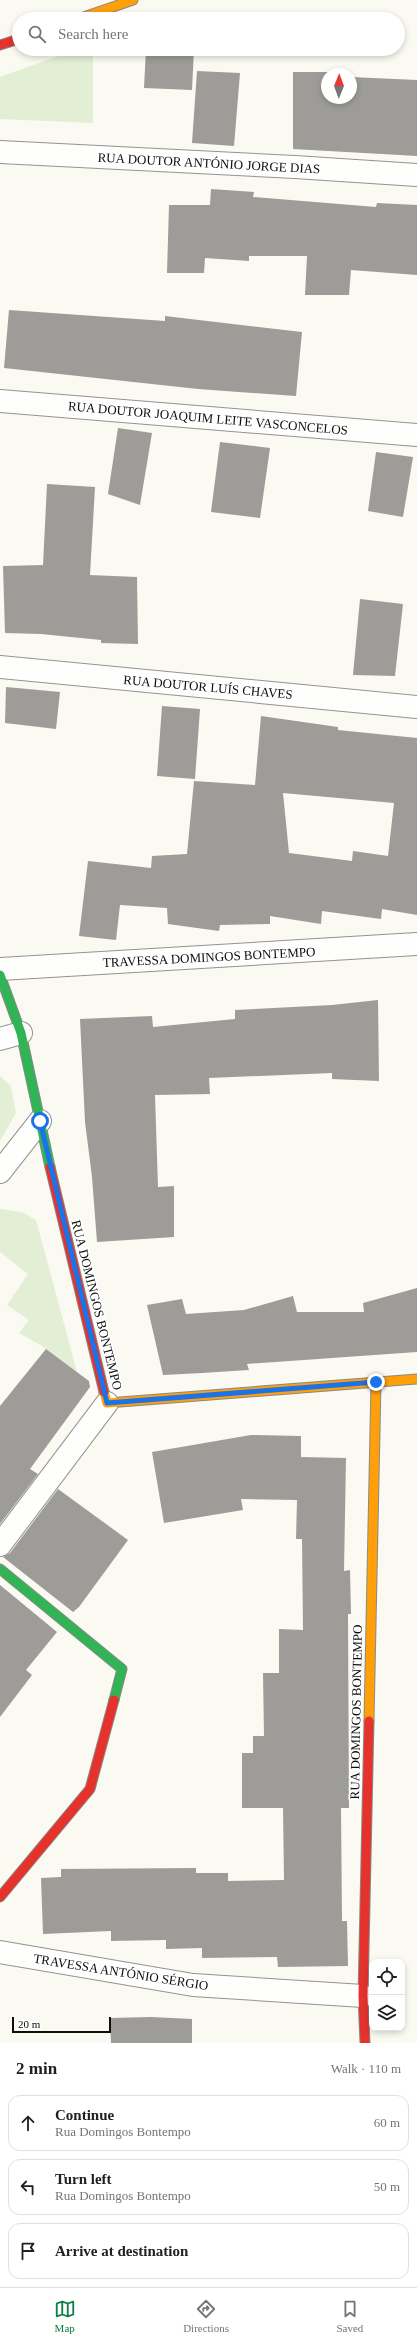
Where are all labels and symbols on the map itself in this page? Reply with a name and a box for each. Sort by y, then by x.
north arrow [321,68,357,104]
street label: RUA DOUTOR ANTÓNIO JORGE DIAS [97,150,321,176]
street label: RUA DOUTOR JOAQUIM LEITE VASCONCELOS [67,398,349,438]
street label: RUA DOUTOR LUÍS CHAVES [123,672,293,702]
street label: TRAVESSA DOMINGOS BONTEMPO [102,944,316,970]
route start [31,1112,49,1130]
street label: RUA DOMINGOS BONTEMPO [69,1218,125,1392]
route end [367,1373,385,1391]
street label: RUA DOMINGOS BONTEMPO [347,1624,365,1800]
street label: TRAVESSA ANTÓNIO SÉRGIO [33,1951,209,1993]
scale bar [12,2015,111,2034]

